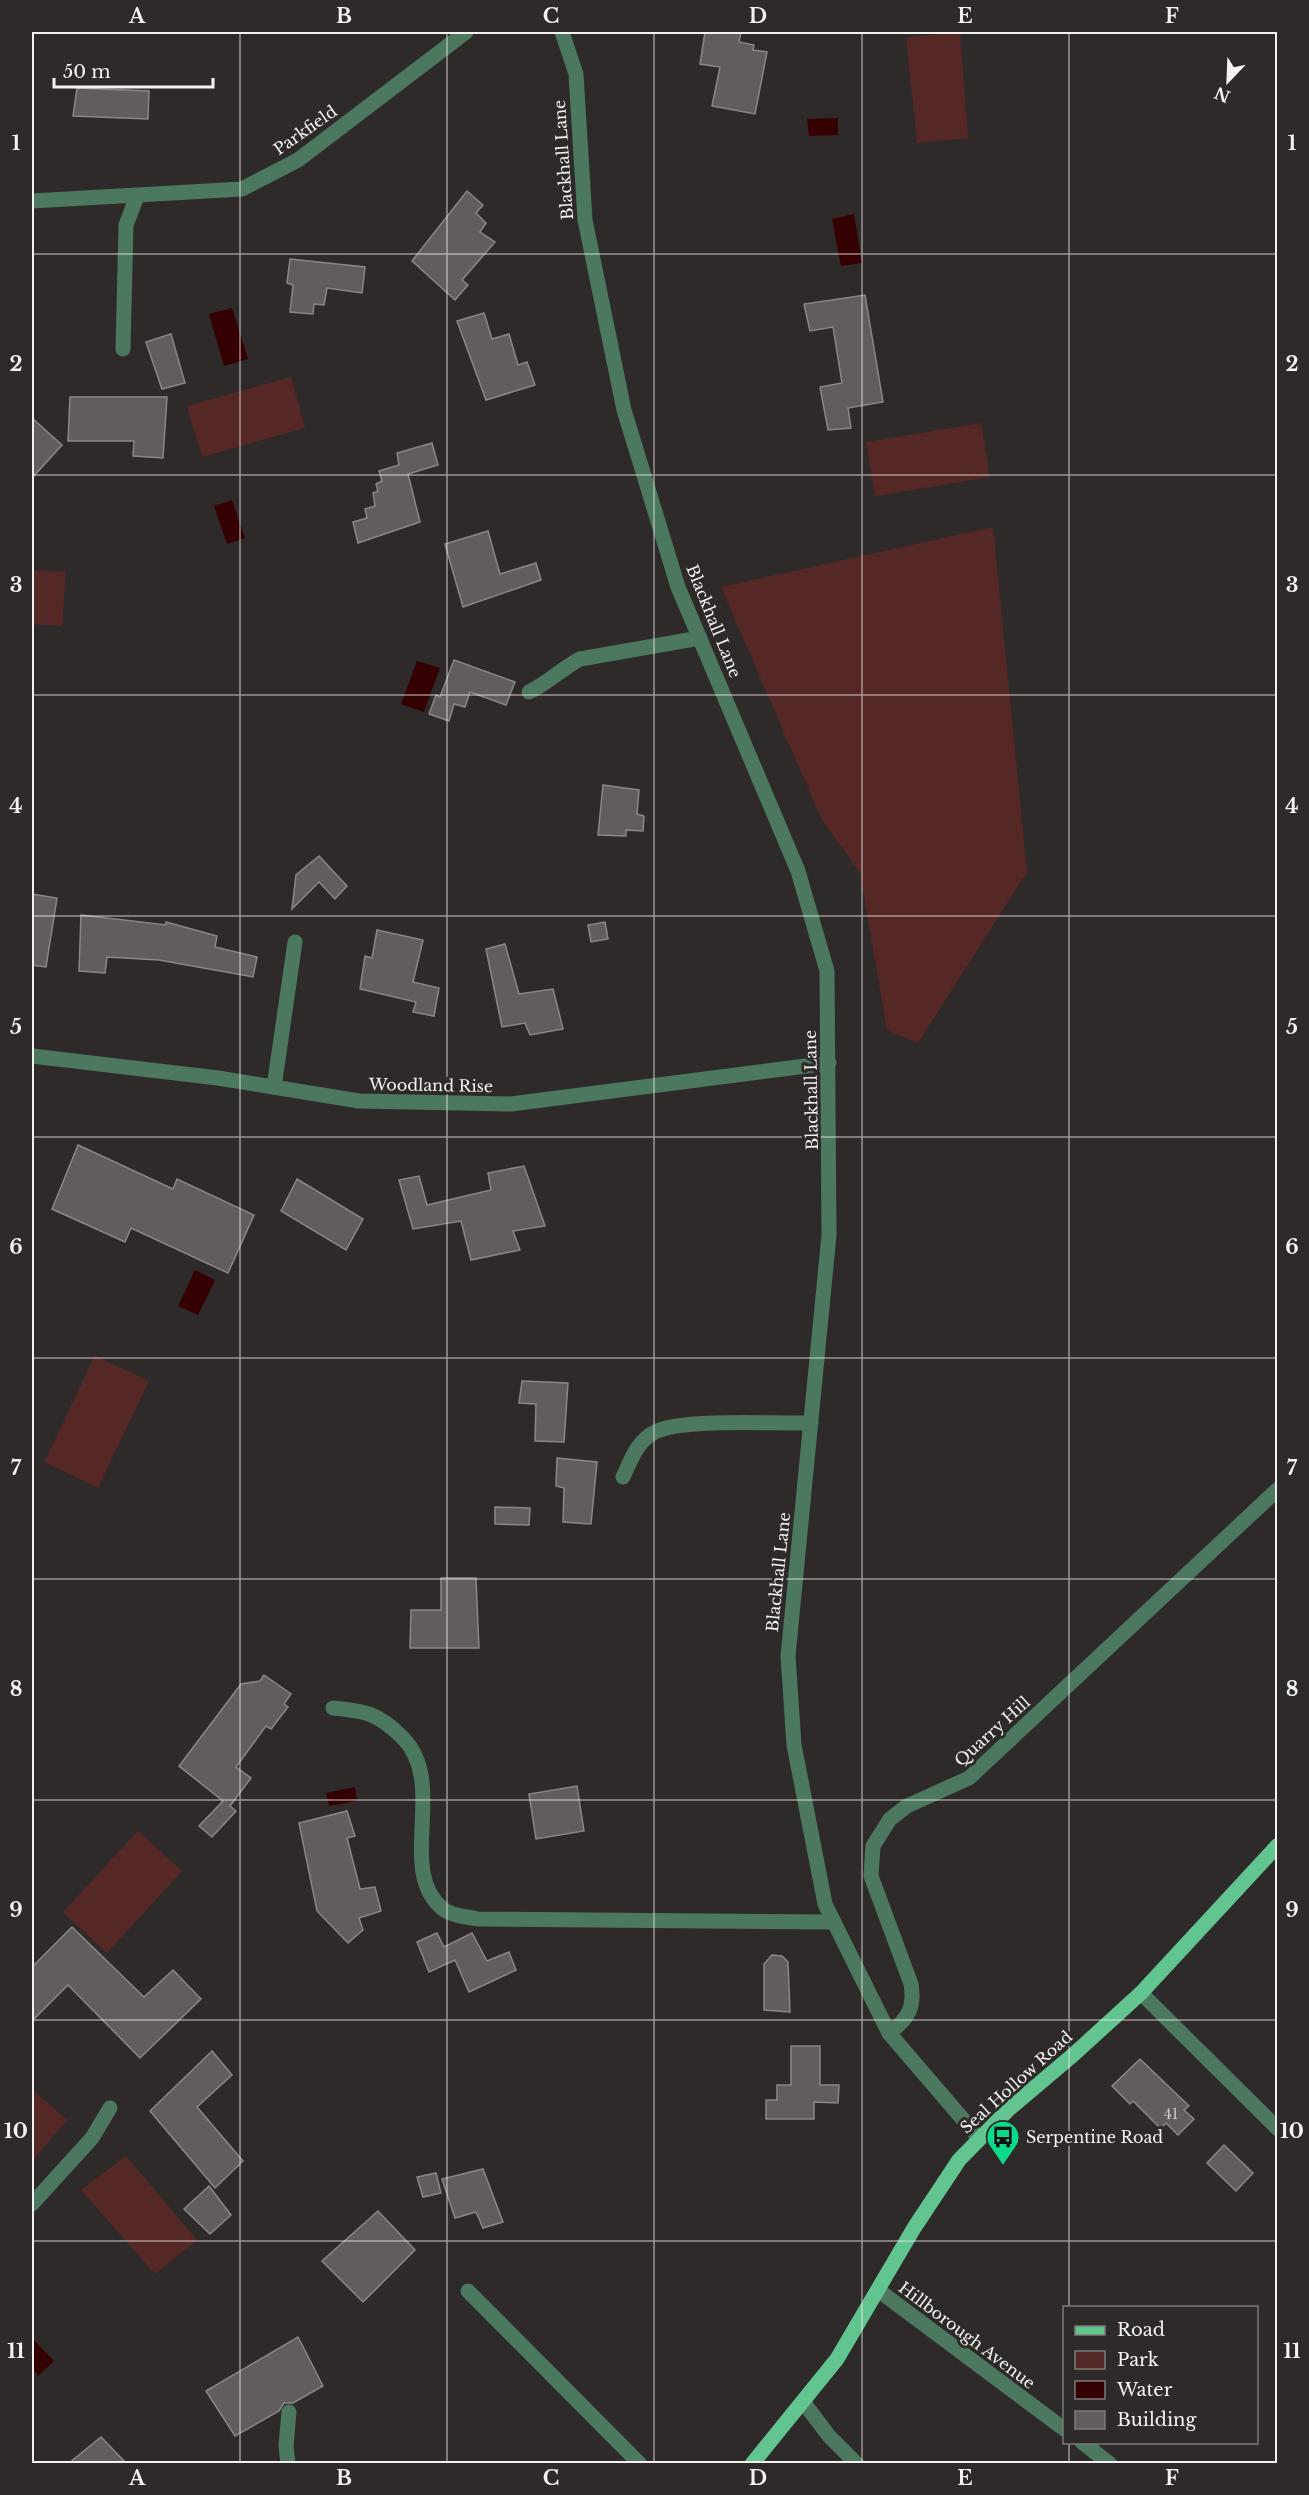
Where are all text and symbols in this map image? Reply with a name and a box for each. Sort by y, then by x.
text: A [128,4,146,28]
text: B [336,4,352,28]
text: C [543,4,559,28]
text: D [749,4,767,28]
text: E [957,4,973,28]
text: F [1165,4,1179,28]
scale bar [54,51,213,89]
north arrow [1198,51,1258,111]
text: 50 m [63,61,111,83]
text: N [1211,83,1233,107]
street label: Blackhall Lane [549,99,577,221]
street label: Parkfield [269,101,341,159]
text: 1 [12,131,21,155]
text: 1 [1288,131,1297,155]
text: 2 [9,352,23,376]
text: 2 [1285,352,1299,376]
street label: Blackhall Lane [682,561,746,681]
text: 3 [10,573,22,597]
text: 3 [1286,573,1298,597]
text: 4 [9,794,23,818]
text: 4 [1285,794,1299,818]
text: 5 [10,1015,22,1039]
text: 5 [1286,1015,1298,1039]
street label: Blackhall Lane [800,1030,822,1150]
street label: Woodland Rise [368,1074,493,1096]
text: 6 [9,1235,23,1259]
text: 6 [1285,1235,1299,1259]
text: 7 [11,1456,22,1480]
text: 7 [1287,1456,1298,1480]
street label: Blackhall Lane [762,1511,794,1633]
text: 8 [10,1677,22,1701]
text: 8 [1286,1677,1298,1701]
street label: Quarry Hill [950,1692,1034,1770]
text: 9 [9,1898,23,1922]
text: 9 [1285,1898,1299,1922]
street label: Seal Hollow Road [956,2026,1076,2138]
house number: 41 [1164,2105,1178,2123]
text: 10 [4,2119,28,2143]
bus stop icon: Serpentine Road [985,2119,1021,2166]
text: 10 [1280,2119,1304,2143]
place label: Serpentine Road [1026,2127,1163,2147]
street label: Hillborough Avenue [895,2277,1039,2393]
legend [1063,2306,1258,2444]
text: Road [1117,2319,1165,2341]
text: 11 [7,2339,25,2363]
text: 11 [1283,2339,1301,2363]
text: Park [1117,2349,1159,2371]
text: Water [1116,2379,1173,2401]
text: Building [1117,2409,1196,2431]
text: A [128,2466,146,2490]
text: B [336,2466,352,2490]
text: C [543,2466,559,2490]
text: D [749,2466,767,2490]
text: E [957,2466,973,2490]
text: F [1165,2466,1179,2490]

